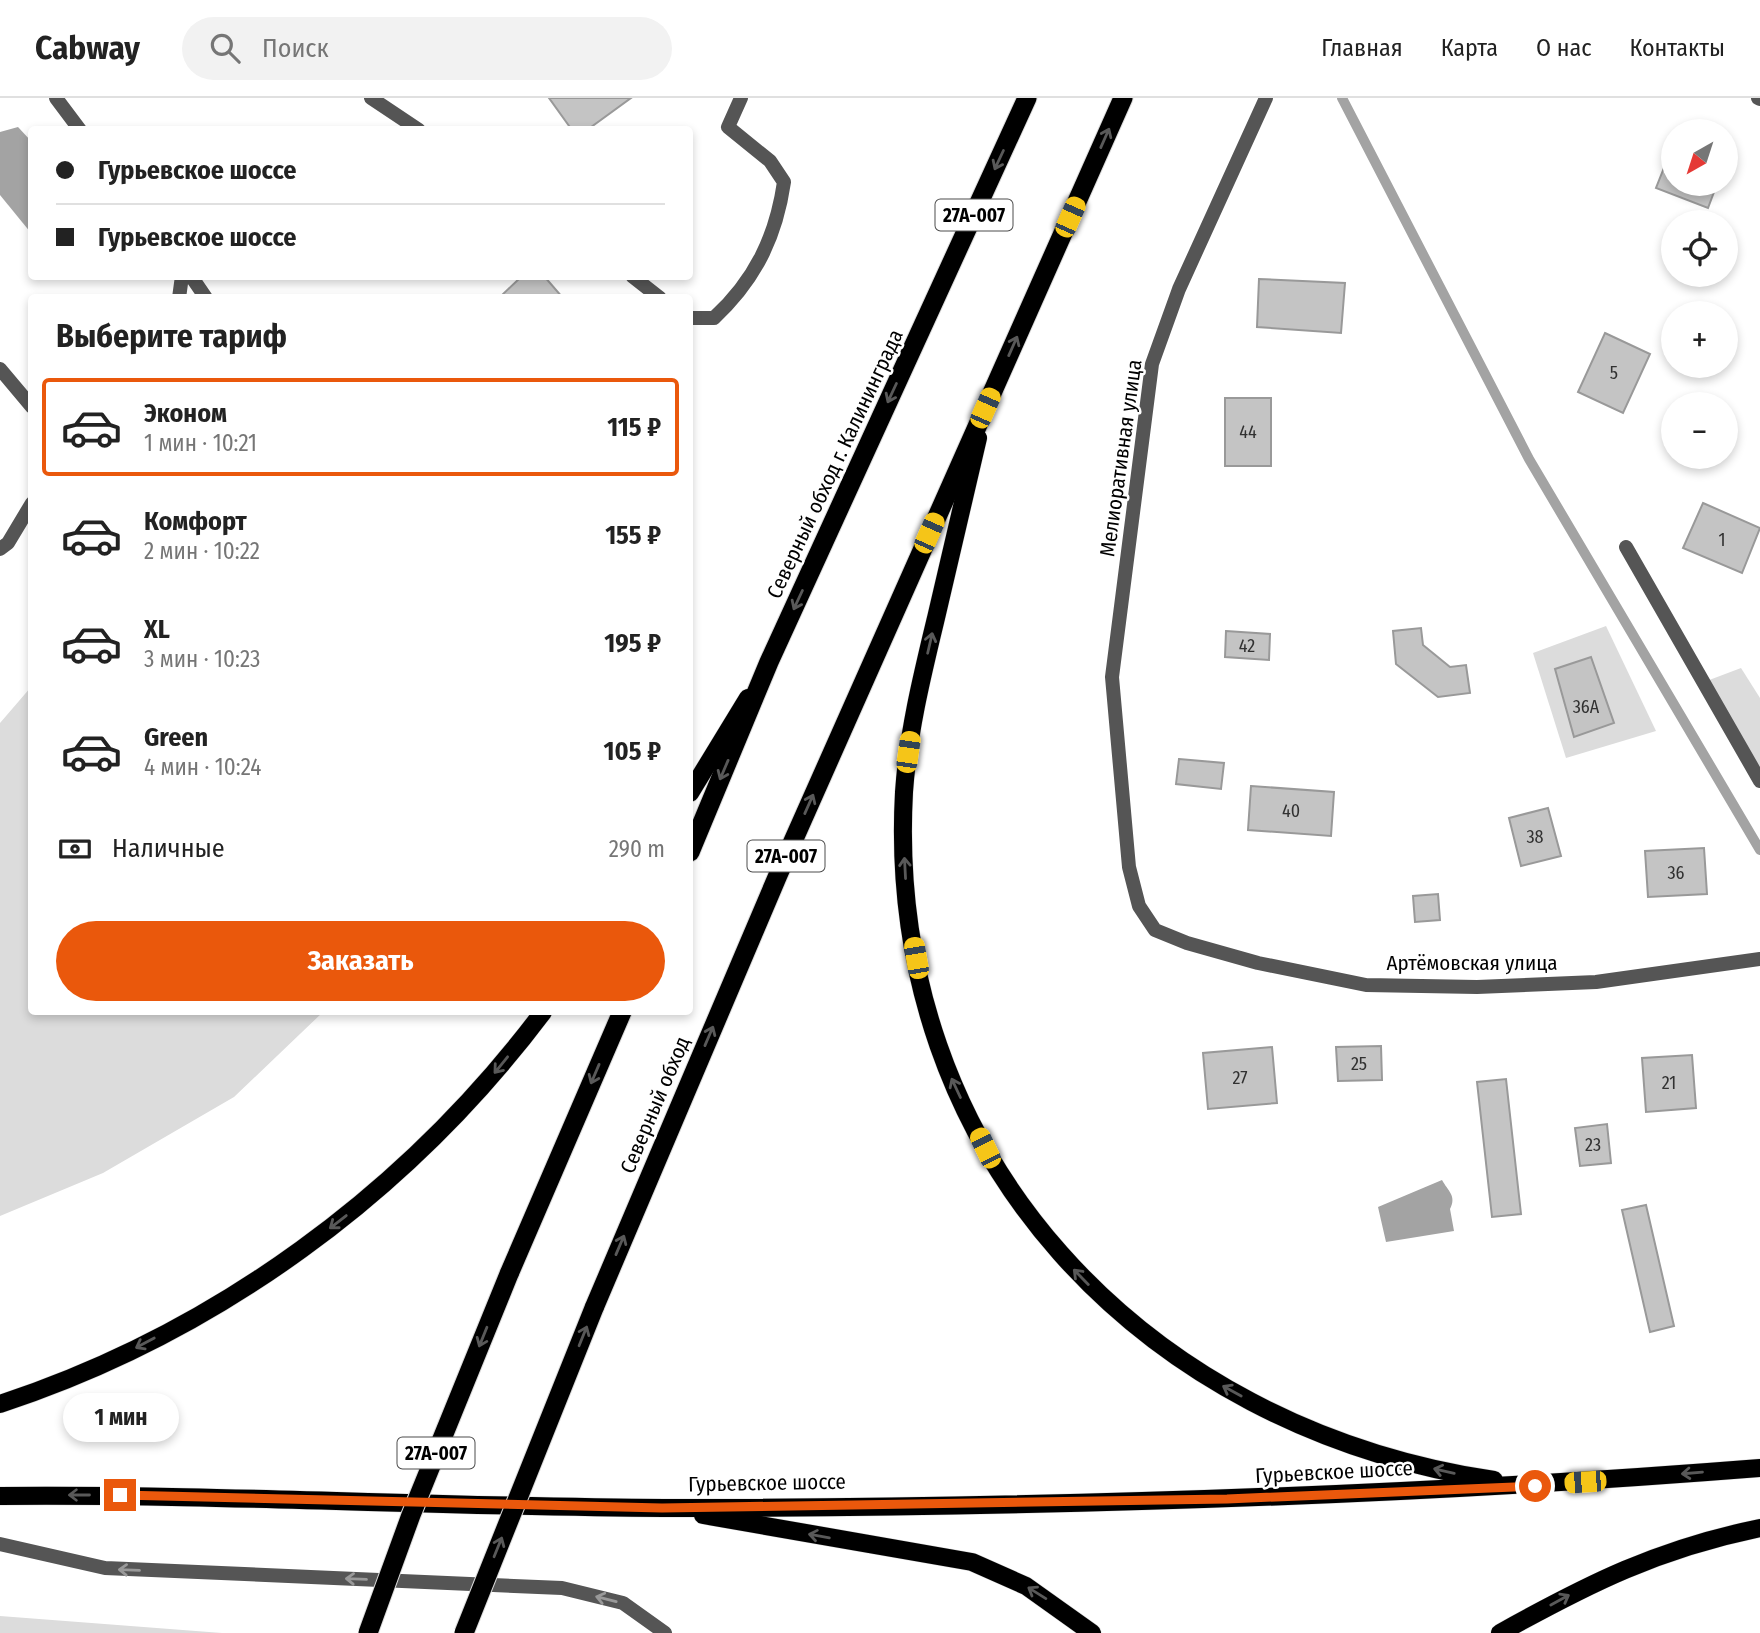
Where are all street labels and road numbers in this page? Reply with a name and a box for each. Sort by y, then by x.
road number: 27А-007 [936,200,1012,230]
street label: Северный обход г. Калининграда [761,325,909,603]
street label: Мелиоративная улица [1094,358,1148,558]
road number: 27А-007 [748,841,824,872]
street label: Артёмовская улица [1386,950,1558,976]
street label: Северный обход [614,1033,696,1177]
road number: 27А-007 [398,1438,474,1469]
street label: Гурьевское шоссе [1255,1455,1413,1489]
street label: Гурьевское шоссе [688,1469,846,1497]

